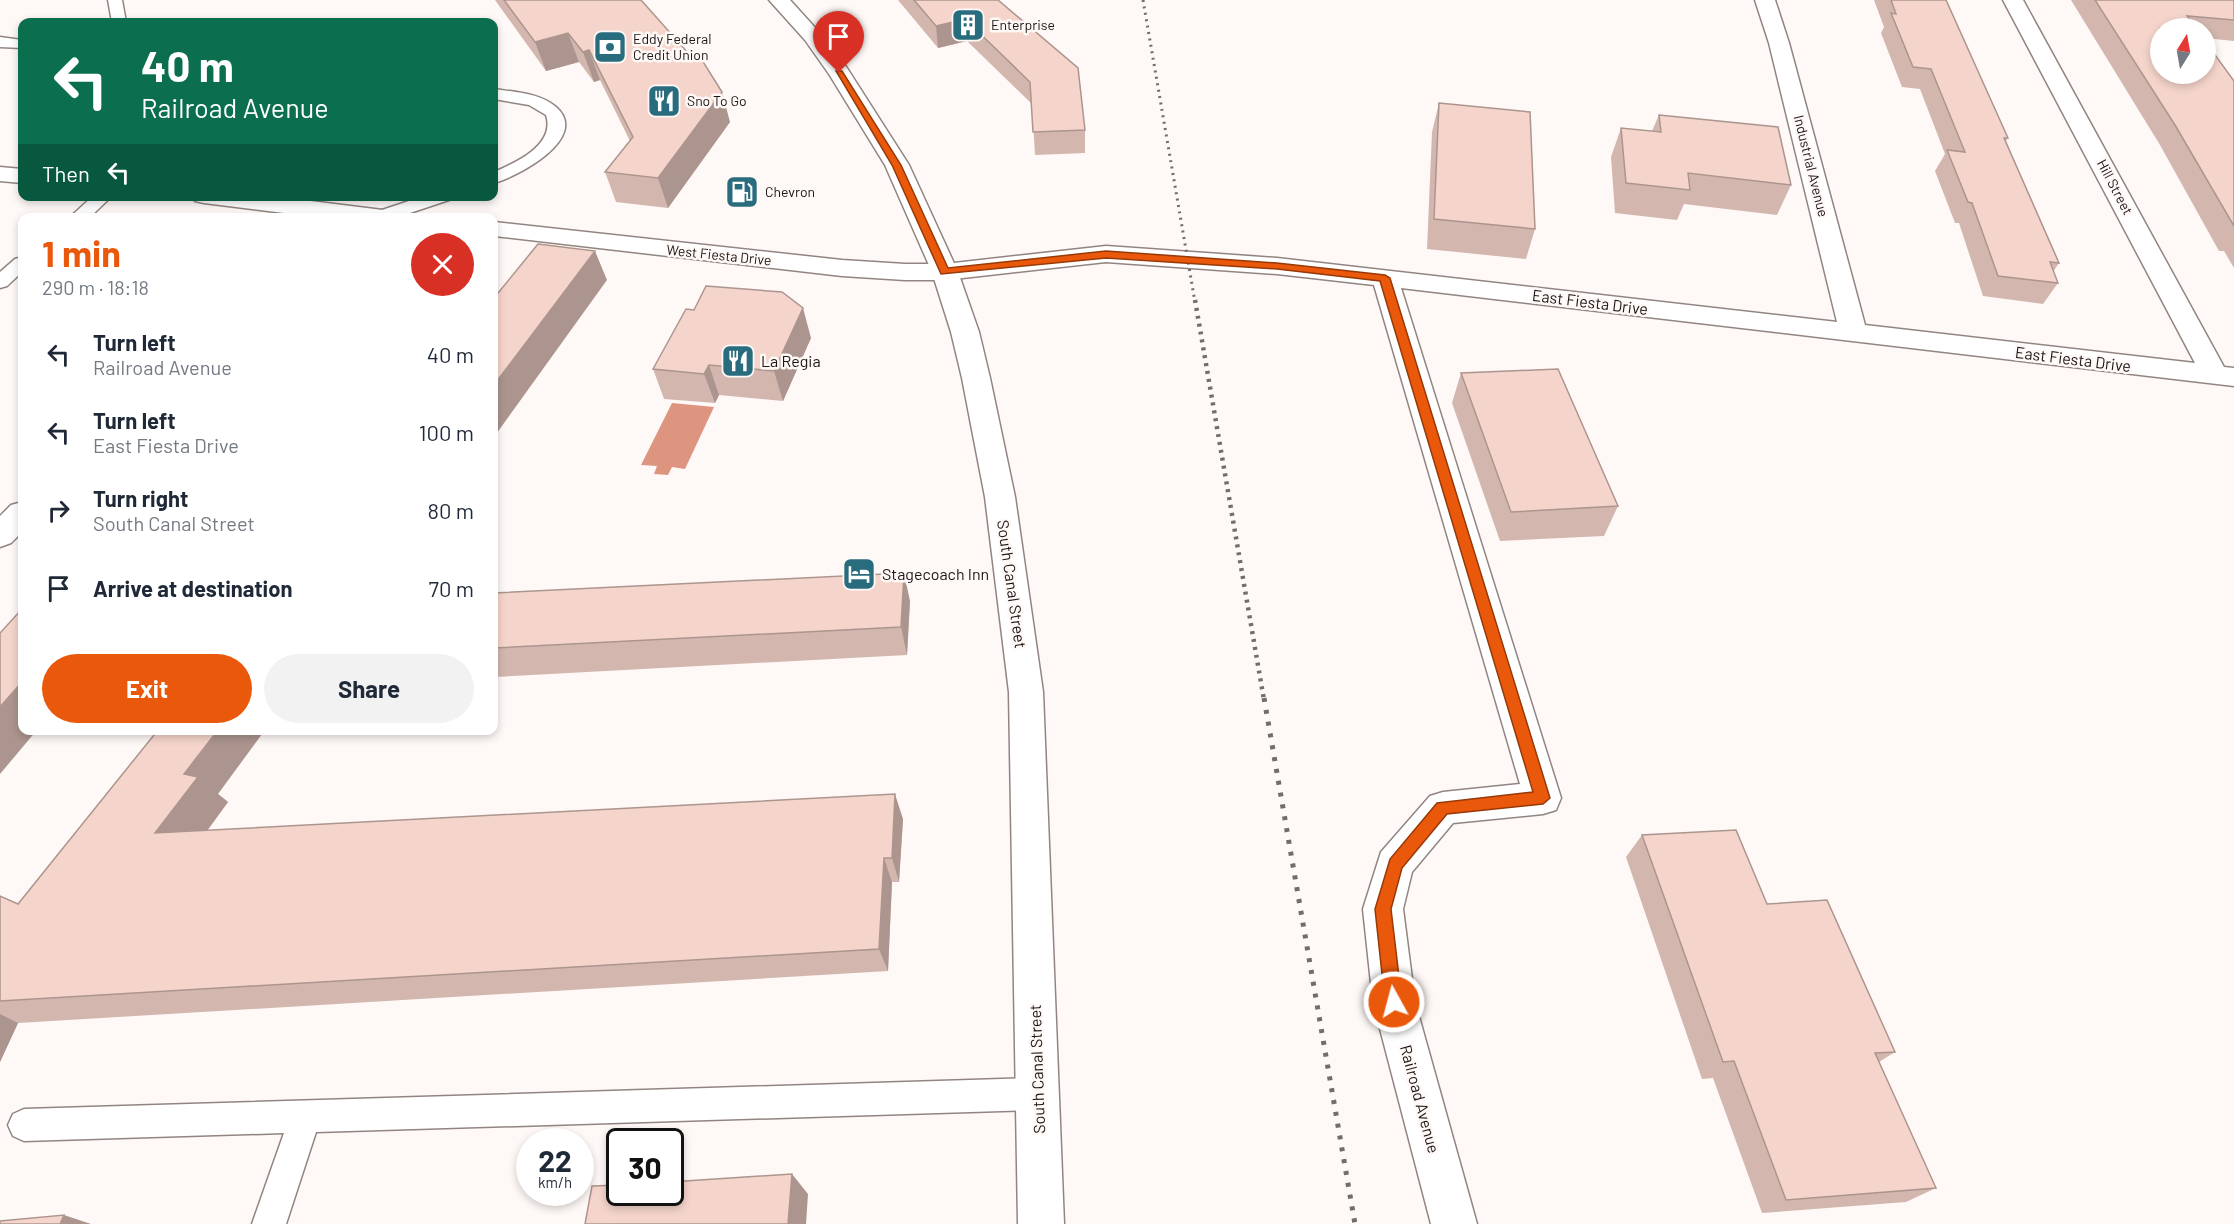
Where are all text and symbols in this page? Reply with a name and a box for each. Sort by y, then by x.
building icon: Enterprise [950,7,986,43]
pin [813,11,864,73]
place label: Enterprise [991,16,1055,33]
north arrow [2150,18,2216,84]
map controls [2150,18,2216,84]
icon: arrive [822,20,855,53]
bank icon: Eddy Federal Credit Union [592,29,628,65]
place label: Eddy Federal Credit Union [633,30,711,63]
text: 40 m [141,40,234,90]
icon: left [42,42,120,120]
restaurant icon: Sno To Go [646,83,682,119]
text: Railroad Avenue [141,91,329,123]
place label: Sno To Go [687,92,747,109]
street label: Industrial Avenue [1791,113,1832,219]
icon: left [102,156,135,189]
street label: Hill Street [2094,156,2137,217]
text: Then [42,160,90,186]
fuel station icon: Chevron [724,174,760,210]
place label: Chevron [765,183,815,200]
text: 1 min [42,231,121,274]
button: close [411,233,474,296]
street label: West Fiesta Drive [666,241,772,268]
text: 290 m · 18:18 [42,275,149,299]
street label: East Fiesta Drive [1531,285,1649,318]
text: Turn left [93,329,176,355]
icon: left [42,338,75,371]
text: 40 m [427,341,474,367]
street label: East Fiesta Drive [2014,342,2132,375]
restaurant icon: La Regia [720,343,756,379]
place label: La Regia [761,351,821,370]
text: Railroad Avenue [93,355,232,379]
text: Turn left [93,407,176,433]
icon: left [42,416,75,449]
text: 100 m [419,419,474,445]
text: East Fiesta Drive [93,433,239,457]
text: Turn right [93,485,188,511]
icon: right [42,494,75,527]
text: 80 m [428,497,474,523]
text: South Canal Street [93,511,255,535]
street label: South Canal Street [994,519,1031,649]
hotel icon: Stagecoach Inn [841,556,877,592]
place label: Stagecoach Inn [882,564,989,583]
icon: arrive [42,572,75,605]
text: Arrive at destination [93,575,292,601]
text: 70 m [429,575,474,601]
button: Exit [42,654,252,723]
button: Share [264,654,474,723]
position arrow [1362,970,1426,1034]
street label: South Canal Street [1025,1004,1048,1134]
street label: Railroad Avenue [1397,1043,1444,1155]
speed limit sign: 30 [606,1128,684,1206]
text: 22 [538,1142,572,1178]
text: km/h [538,1173,572,1191]

